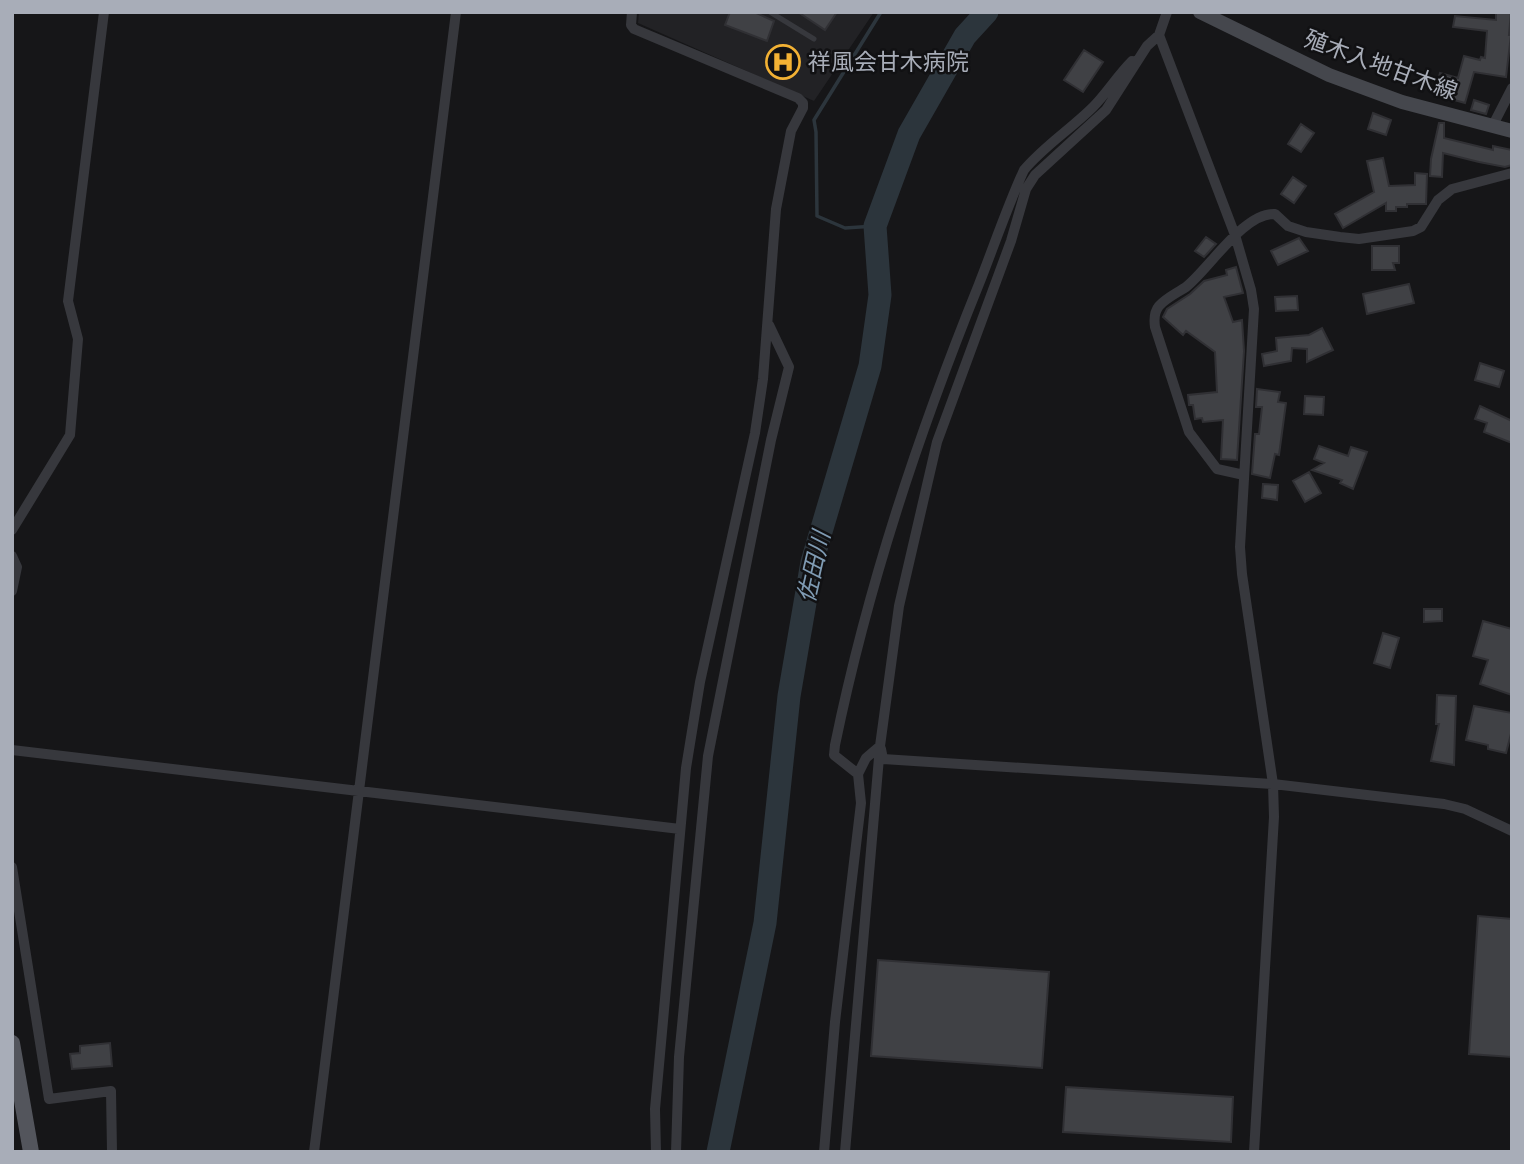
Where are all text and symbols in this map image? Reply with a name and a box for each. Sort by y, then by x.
street label: 殖木入地甘木線 [1301,23,1462,105]
hospital icon: 祥風会甘木病院 [764,43,802,81]
place label: 祥風会甘木病院 [808,47,969,75]
water label: 佐田川 [790,525,835,605]

